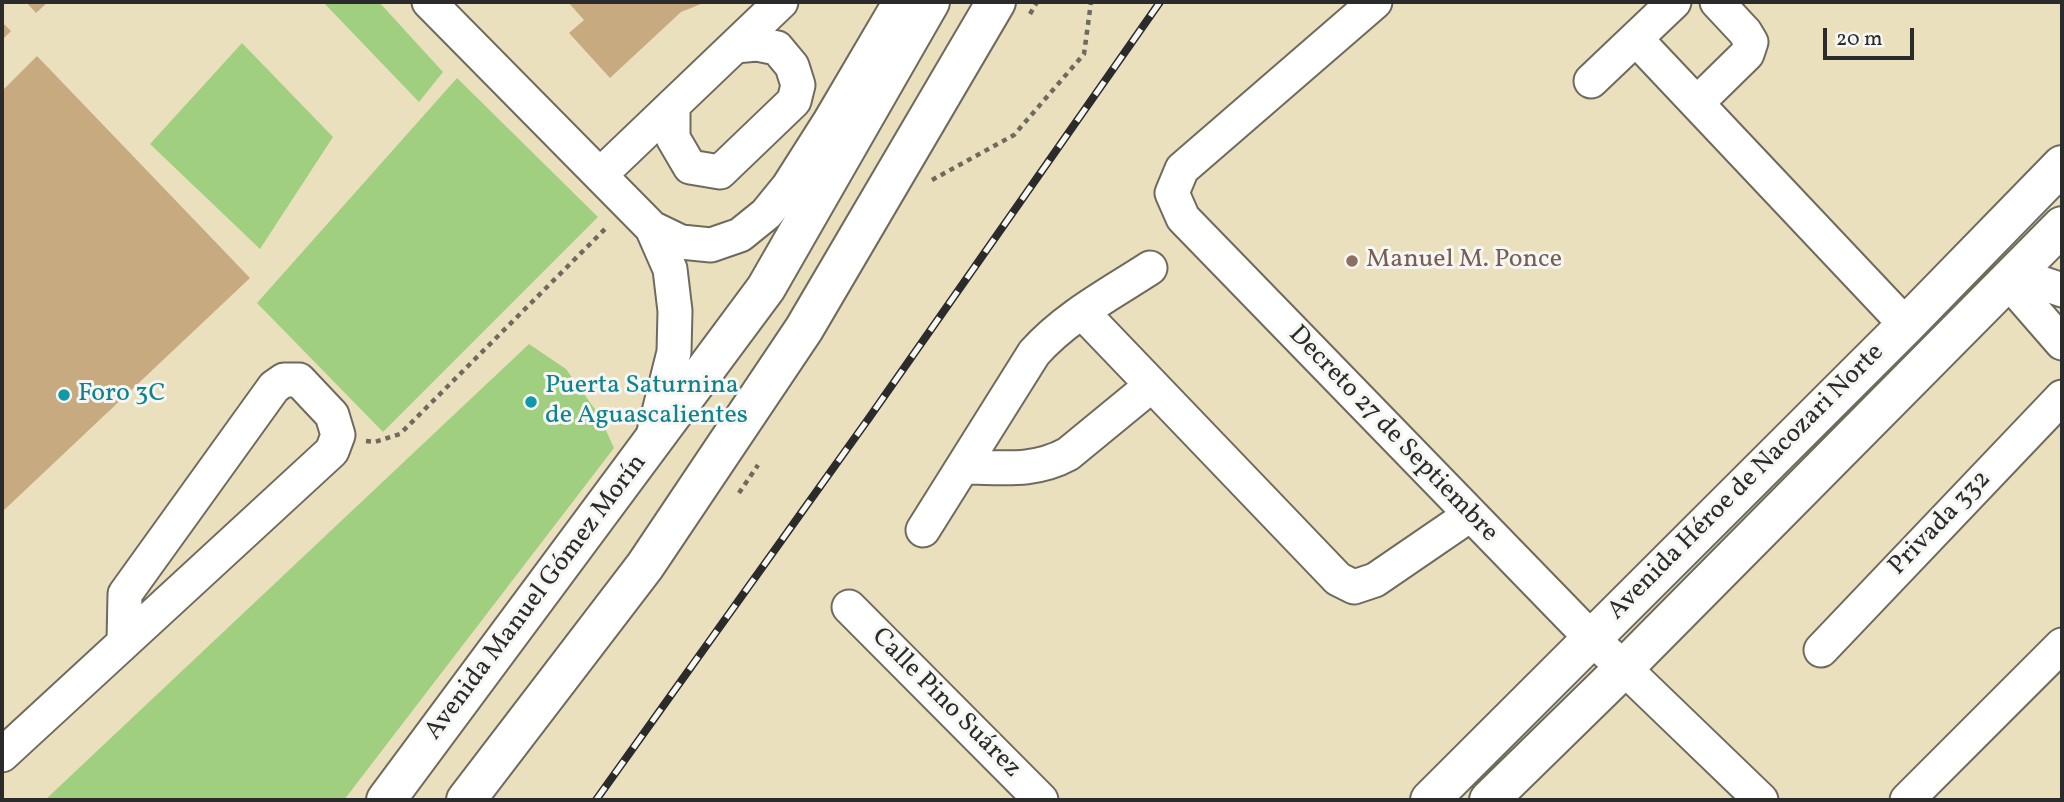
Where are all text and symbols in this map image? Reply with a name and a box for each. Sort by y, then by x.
scale bar [1826,14,1917,58]
text: 20 m [1836,25,1882,54]
place label: Manuel M. Ponce [1366,245,1562,277]
marker: Manuel M. Ponce [1344,253,1360,269]
street label: Decreto 27 de Septiembre [1281,320,1503,550]
street label: Avenida Héroe de Nacozari Norte [1602,338,1892,628]
place label: Puerta Saturnina de Aguascalientes [545,371,748,432]
place label: Foro 3C [78,379,165,411]
marker: Foro 3C [56,387,72,403]
marker: Puerta Saturnina de Aguascalientes [523,394,539,410]
street label: Avenida Manuel Gómez Morín [419,449,655,747]
street label: Privada 332 [1883,465,1999,583]
street label: Calle Pino Suárez [864,623,1026,785]

